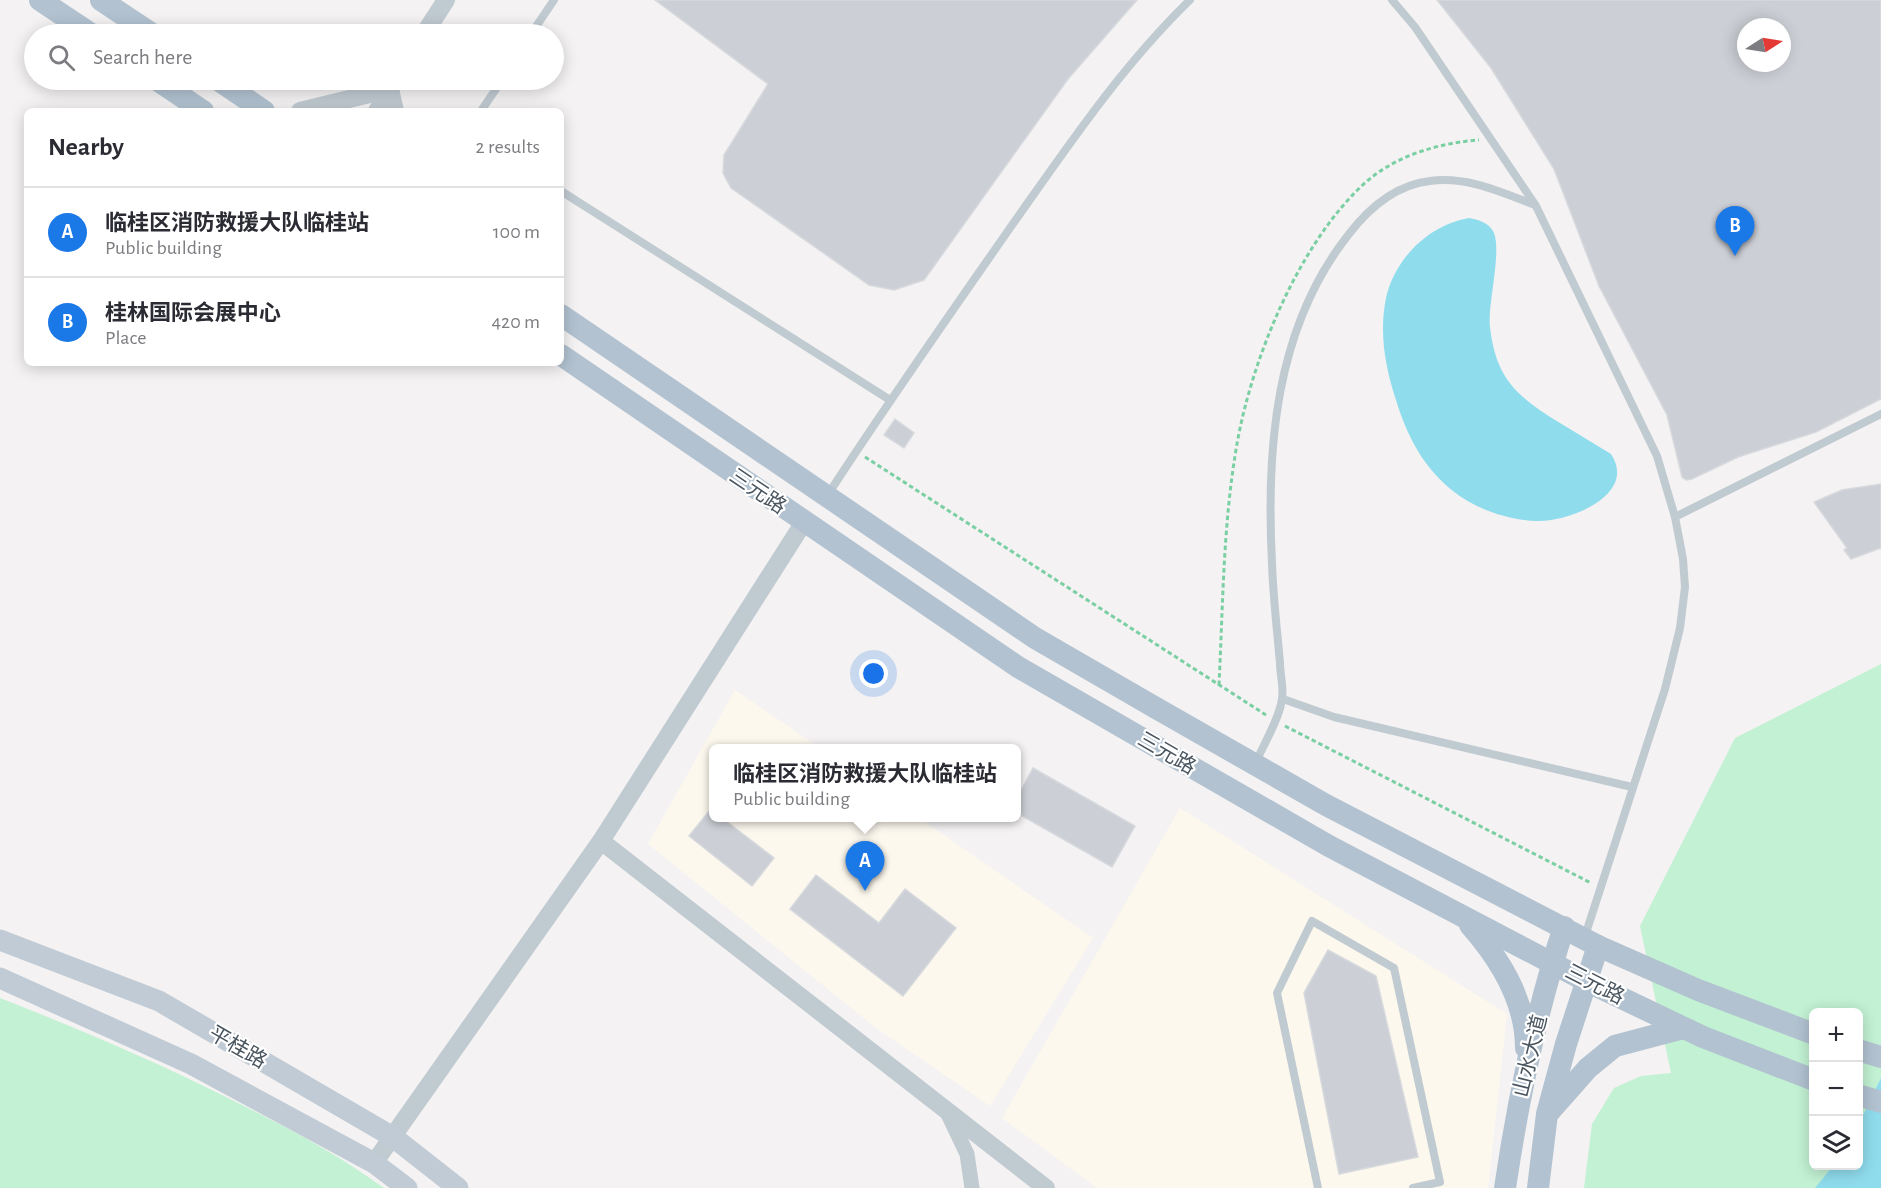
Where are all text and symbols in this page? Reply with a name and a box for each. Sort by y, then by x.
north arrow [1737,18,1791,72]
search box [24,24,564,90]
icon: search [45,41,78,74]
text: Search here [93,46,192,68]
text: Nearby [48,134,124,160]
text: 2 results [476,137,540,157]
pin: B [1716,206,1754,256]
text: 临桂区消防救援大队临桂站 [105,212,369,234]
text: A [62,222,74,242]
text: 100 m [493,222,540,242]
text: Public building [105,238,222,258]
text: 桂林国际会展中心 [105,302,281,324]
text: B [62,312,73,332]
text: 420 m [491,312,540,332]
text: Place [105,328,146,348]
street label: 三元路 [726,464,790,518]
your location [859,659,888,688]
street label: 三元路 [1134,728,1200,778]
popup [709,744,1021,822]
text: 临桂区消防救援大队临桂站 [733,763,997,785]
text: Public building [733,789,850,809]
pin: A [846,842,884,891]
street label: 三元路 [1562,960,1628,1008]
map controls [1809,1008,1863,1170]
button: + [1809,1008,1863,1062]
street label: 山水大道 [1509,1013,1551,1099]
street label: 平桂路 [205,1022,271,1072]
button: − [1809,1062,1863,1116]
button: layers [1809,1116,1863,1170]

